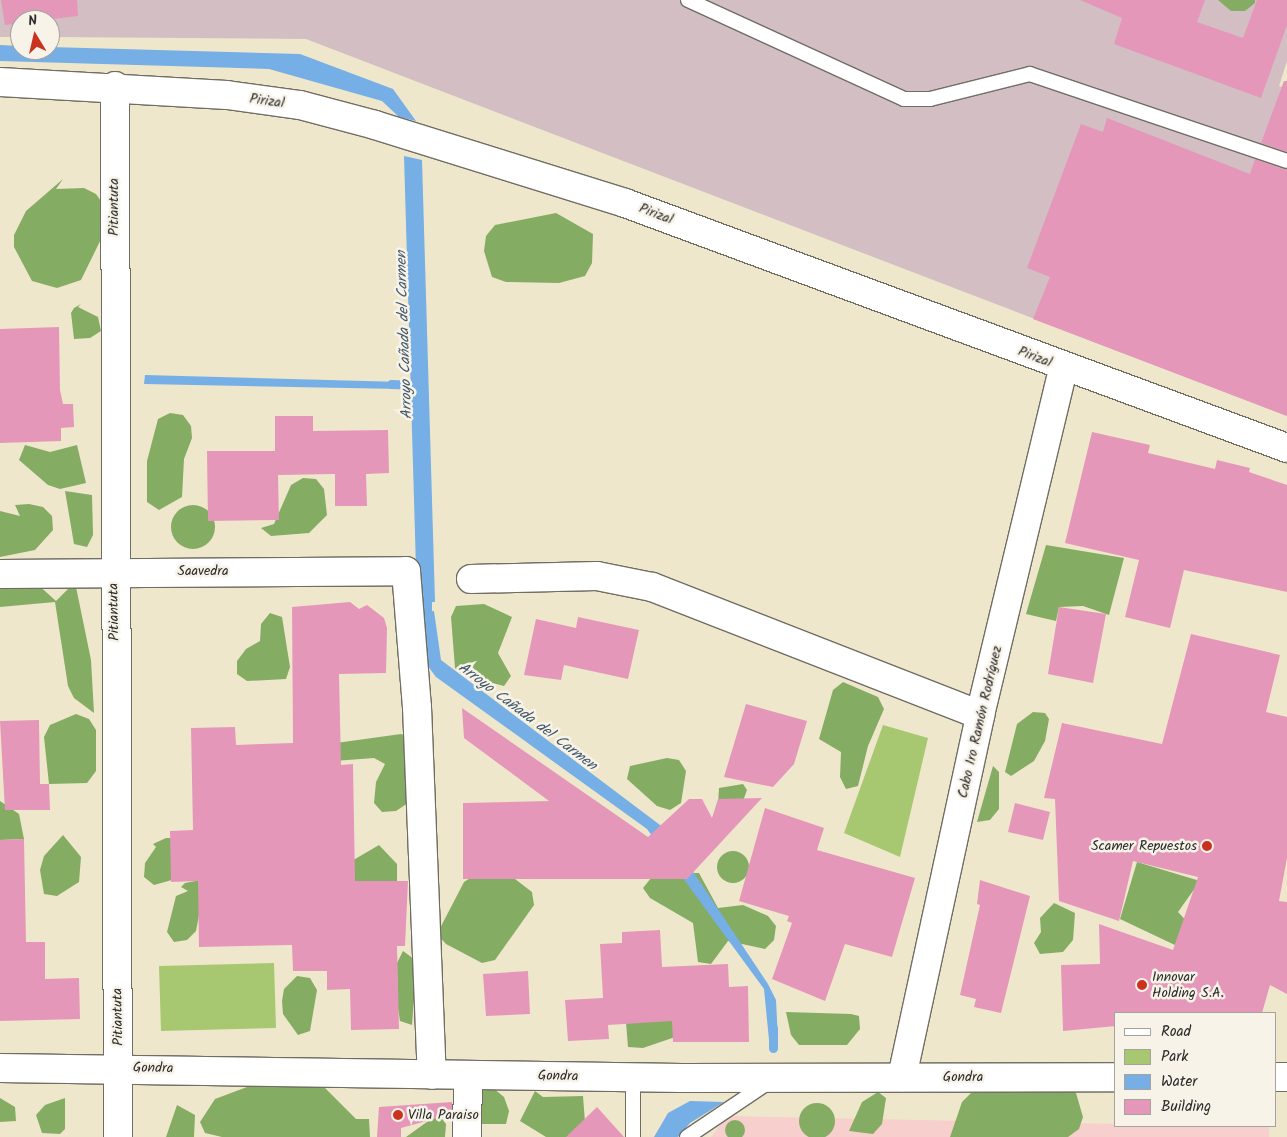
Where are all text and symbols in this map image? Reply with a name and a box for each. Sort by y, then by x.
north arrow [10,10,60,60]
text: N [27,10,39,33]
street label: Pirizal [248,90,286,112]
street label: Pitiantuta [106,178,122,236]
street label: Pirizal [637,200,675,228]
water label: Arroyo Cañada del Carmen [393,250,417,420]
street label: Pirizal [1016,343,1054,371]
street label: Saavedra [178,563,228,579]
street label: Pitiantuta [105,583,123,641]
street label: Cabo 1ro Ramón Rodríguez [954,644,1006,800]
water label: Arroyo Cañada del Carmen [454,659,600,775]
place label: Scamer Repuestos [1091,838,1197,854]
marker: Scamer Repuestos [1201,840,1213,852]
place label: Innovar Holding S.A. [1152,969,1224,1002]
marker: Innovar Holding S.A. [1136,979,1148,991]
street label: Pitiantuta [109,988,127,1046]
legend [1114,1012,1277,1127]
text: Road [1161,1020,1191,1044]
text: Park [1161,1045,1188,1069]
street label: Gondra [133,1059,173,1077]
street label: Gondra [538,1067,578,1085]
street label: Gondra [943,1069,983,1085]
text: Water [1161,1070,1197,1094]
text: Building [1161,1095,1211,1119]
place label: Villa Paraiso [408,1107,479,1123]
marker: Villa Paraiso [392,1109,404,1121]

